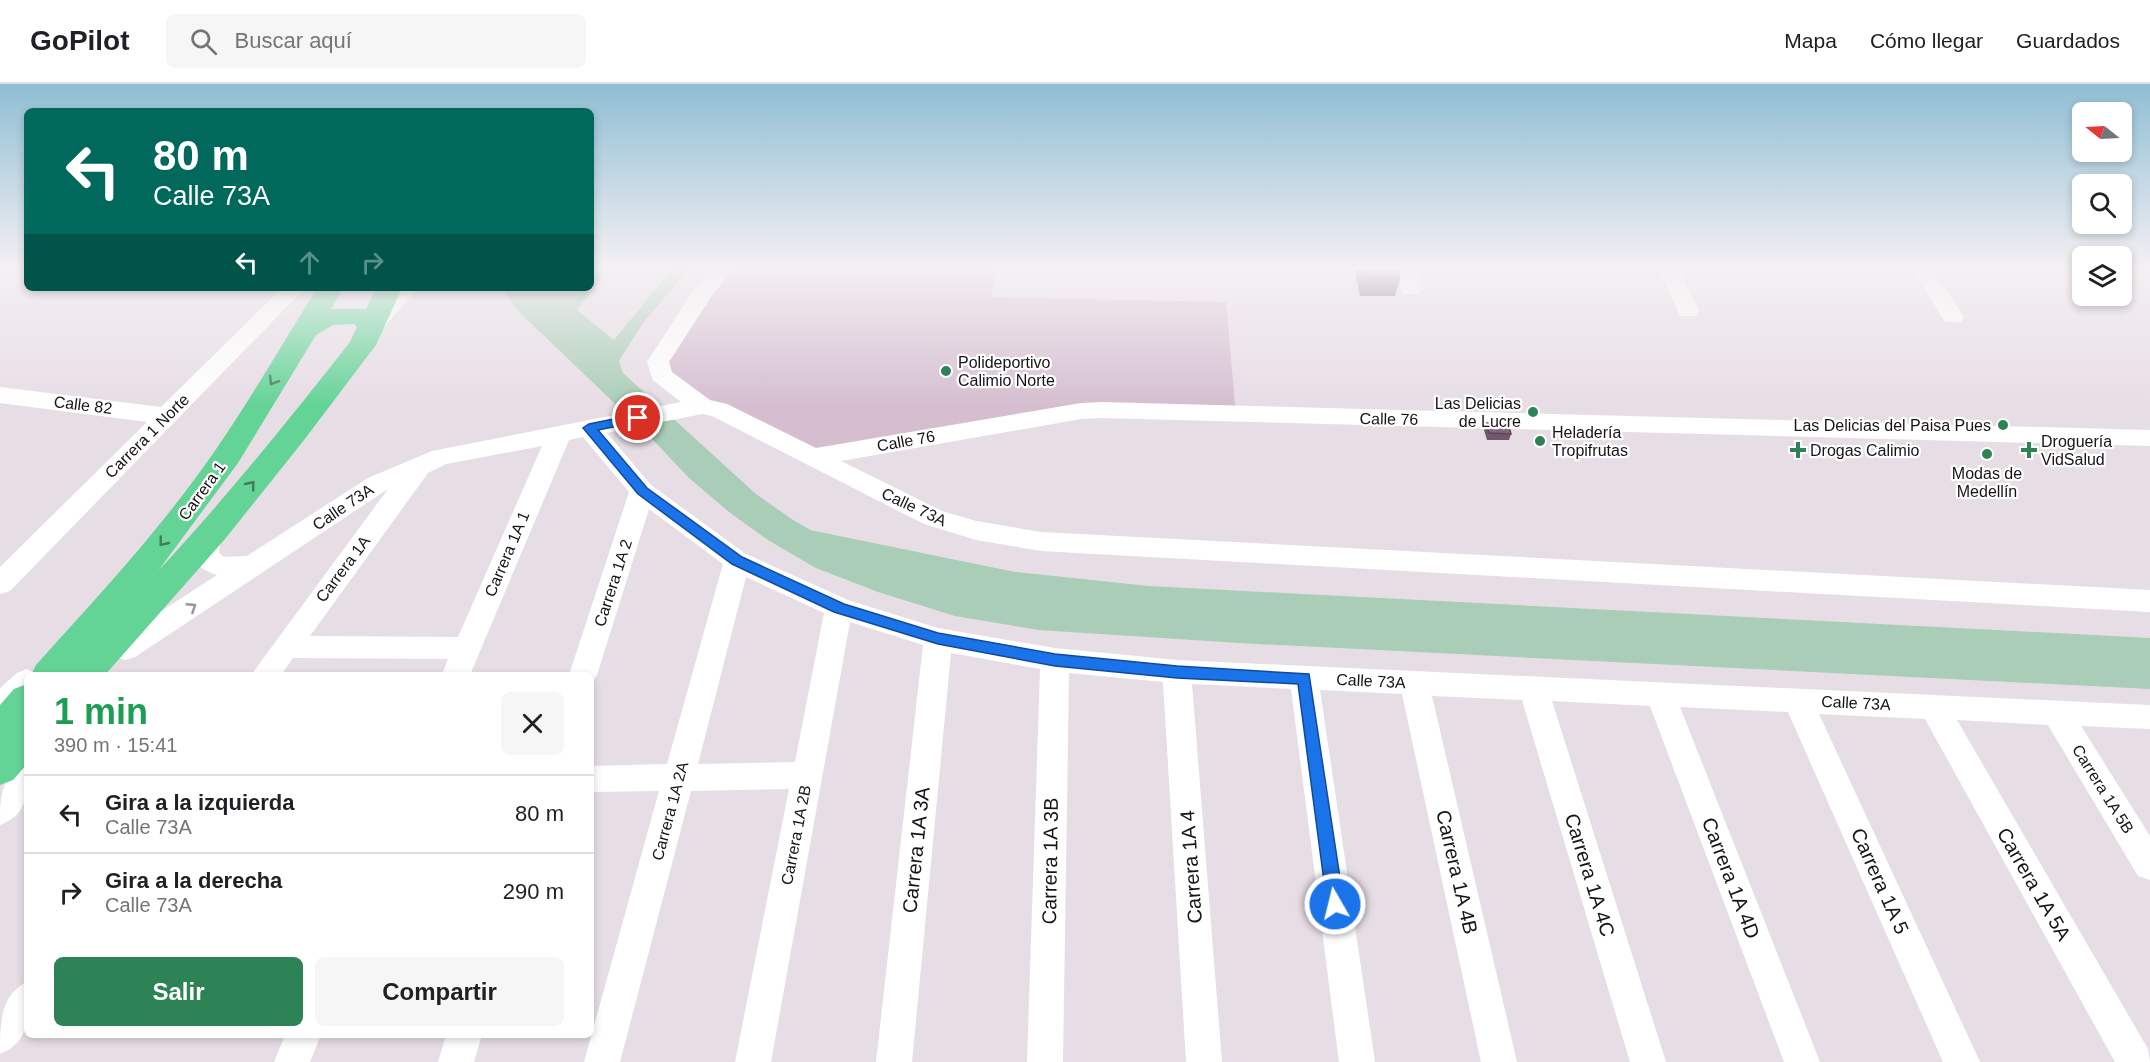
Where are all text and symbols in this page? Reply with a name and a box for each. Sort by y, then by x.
search box [166,14,586,68]
text: GoPilot [30,25,130,56]
icon: search [187,25,220,58]
text: Buscar aquí [235,28,352,53]
text: Mapa [1784,29,1837,52]
text: Cómo llegar [1870,29,1983,52]
text: Guardados [2016,29,2120,52]
north arrow [2072,102,2132,162]
map controls [2072,102,2132,306]
icon: left [54,132,132,210]
text: 80 m [153,132,249,179]
button: search [2072,174,2132,234]
text: Calle 73A [153,181,270,211]
icon: left [230,246,263,279]
icon: ahead [293,246,326,279]
icon: right [356,246,389,279]
button: layers [2072,246,2132,306]
place label: Polideportivo Calimio Norte [958,354,1055,389]
marker: Polideportivo Calimio Norte [939,364,953,378]
one-way arrow [268,375,280,385]
street label: Carrera 1 Norte [102,391,192,481]
pin [612,392,663,443]
street label: Calle 82 [53,393,113,417]
place label: Las Delicias de Lucre [1435,395,1521,430]
icon: arrive [621,401,654,434]
marker: Las Delicias de Lucre [1526,405,1540,419]
street label: Calle 76 [1360,410,1419,428]
place label: Las Delicias del Paisa Pues [1794,417,1991,434]
marker: Las Delicias del Paisa Pues [1996,418,2010,432]
place label: Heladería Tropifrutas [1552,424,1628,459]
street label: Calle 76 [876,428,936,454]
place label: Droguería VidSalud [2041,433,2112,468]
marker: Heladería Tropifrutas [1533,434,1547,448]
place label: Drogas Calimio [1810,442,1919,459]
marker: Drogas Calimio [1791,443,1805,457]
marker: Droguería VidSalud [2022,443,2036,457]
marker: Modas de Medellín [1980,447,1994,461]
street label: Carrera 1 [175,459,229,523]
place label: Modas de Medellín [1952,465,2022,500]
street label: Calle 73A [309,480,377,533]
one-way arrow [244,481,255,492]
street label: Calle 73A [879,485,949,530]
street label: Carrera 1A 1 [481,509,533,599]
street label: Carrera 1A [313,532,374,605]
one-way arrow [159,535,170,546]
street label: Carrera 1A 2 [591,537,635,629]
one-way arrow [186,602,196,614]
street label: Calle 73A [1336,671,1406,691]
text: 1 min [54,691,148,732]
button: close [501,692,564,755]
street label: Calle 73A [1821,693,1891,713]
text: 390 m · 15:41 [54,734,177,756]
street label: Carrera 1A 5B [2069,742,2137,836]
street label: Carrera 1A 2A [649,760,691,862]
street label: Carrera 1A 2B [778,784,814,886]
street label: Carrera 1A 3A [898,785,934,914]
text: Gira a la izquierda [105,790,295,815]
street label: Carrera 1A 3B [1038,797,1062,925]
icon: left [54,798,87,831]
text: 80 m [515,801,564,826]
street label: Carrera 1A 4B [1432,808,1482,936]
street label: Carrera 1A 4 [1176,810,1206,924]
street label: Carrera 1A 4C [1561,811,1619,939]
street label: Carrera 1A 4D [1698,814,1764,942]
text: Calle 73A [105,816,192,838]
street label: Carrera 1A 5A [1993,824,2076,945]
street label: Carrera 1A 5 [1847,825,1913,937]
text: Gira a la derecha [105,868,282,893]
position arrow [1303,872,1367,936]
icon: right [54,876,87,909]
text: 290 m [503,879,564,904]
text: Calle 73A [105,894,192,916]
button: Salir [54,957,303,1026]
button: Compartir [315,957,564,1026]

